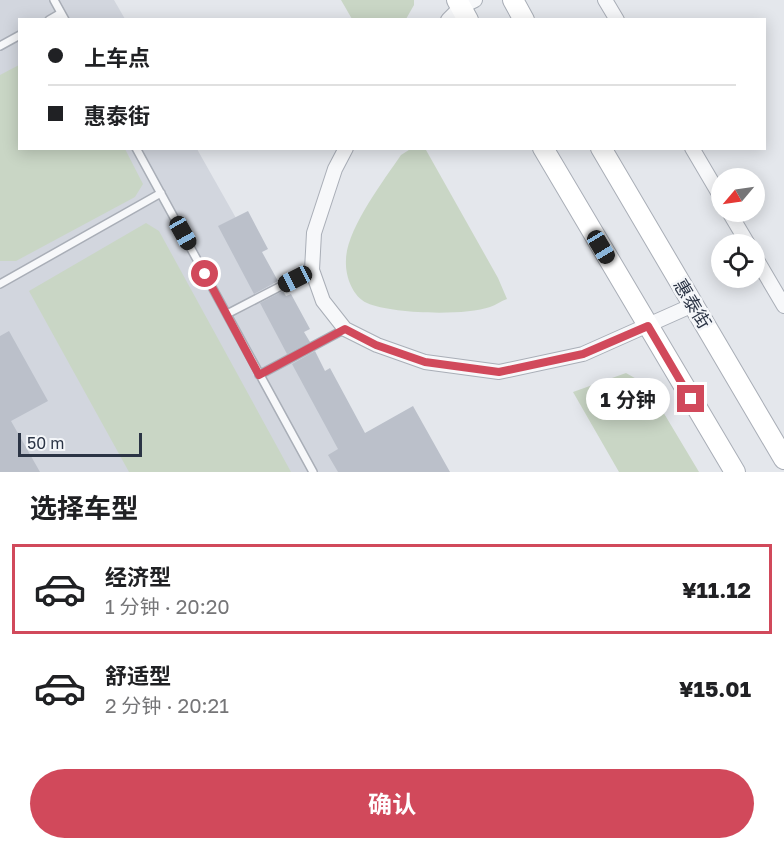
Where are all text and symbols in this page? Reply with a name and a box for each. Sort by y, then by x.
text: 上车点 [84,44,150,71]
text: 惠泰街 [84,102,150,129]
north arrow [711,168,765,222]
map controls [711,168,765,288]
car [166,213,200,253]
car [584,227,618,267]
button: locate [711,234,765,288]
route start [191,260,218,287]
car [275,263,315,295]
street label: 惠泰街 [670,275,716,332]
callout: 1 分钟 [586,378,670,420]
route end [677,385,704,412]
text: 1 分钟 [600,387,656,411]
scale bar [18,430,142,457]
text: 50 m [27,433,64,453]
text: 选择车型 [30,492,138,524]
icon: car [33,562,87,616]
text: 经济型 [105,563,171,590]
text: ¥11.12 [682,576,751,603]
text: 1 分钟 · 20:20 [105,594,230,618]
icon: car [33,661,87,715]
text: 舒适型 [105,662,171,689]
text: ¥15.01 [679,675,751,702]
text: 2 分钟 · 20:21 [105,693,229,717]
button: 确认 [30,769,754,838]

